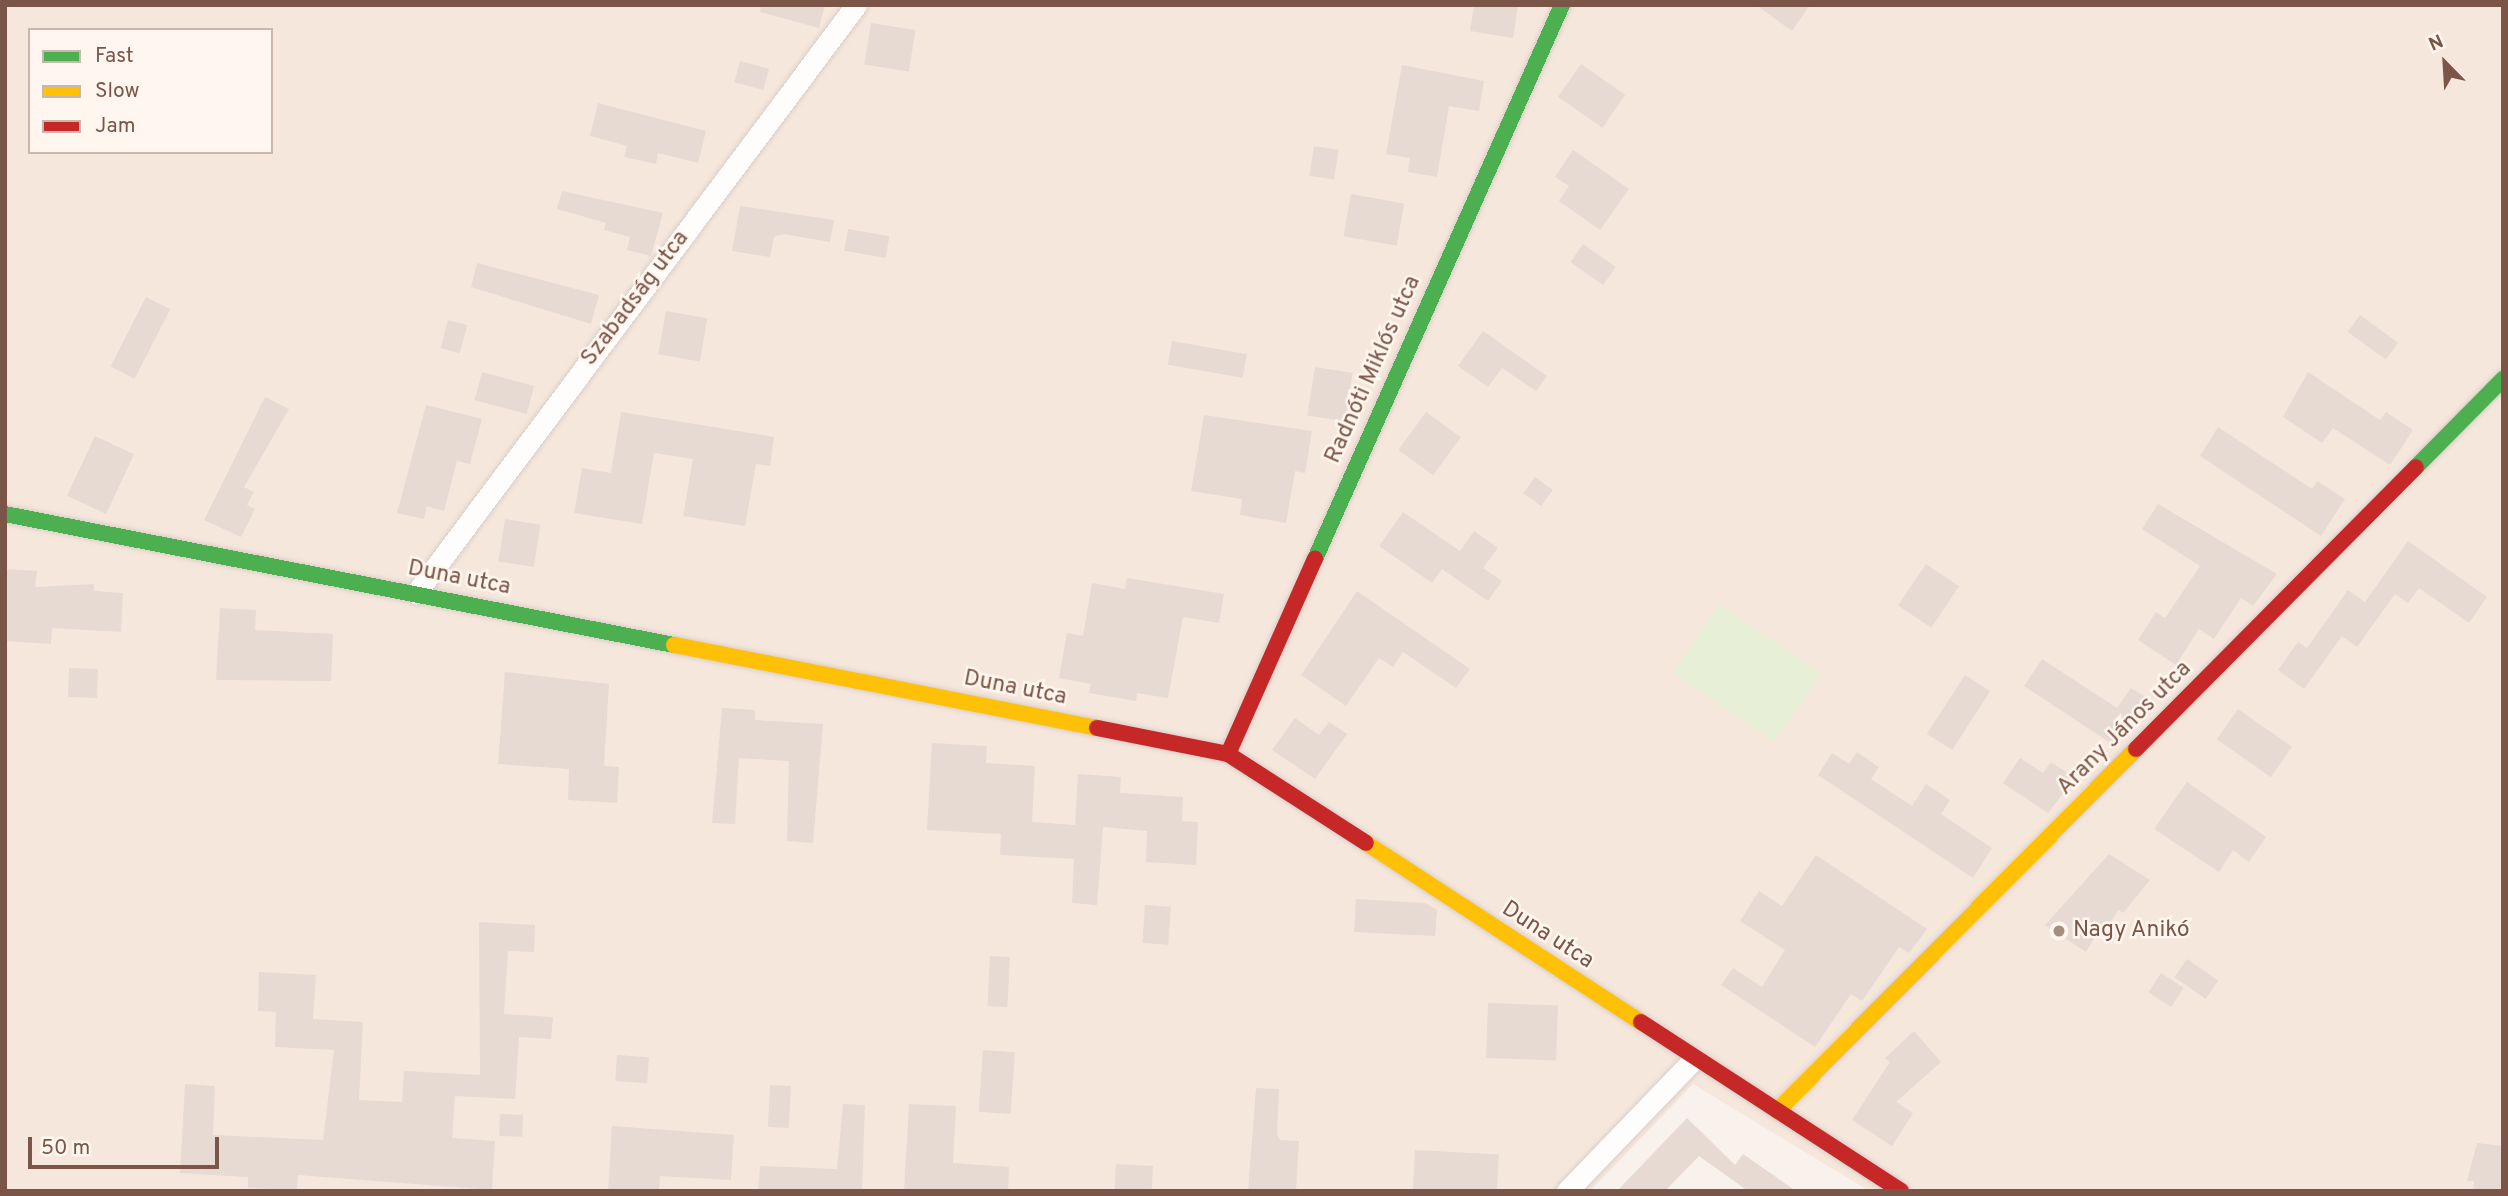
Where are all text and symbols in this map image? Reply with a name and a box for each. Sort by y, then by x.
legend [28,28,273,154]
north arrow [2410,28,2480,98]
text: N [2425,30,2448,58]
text: Fast [95,43,134,70]
text: Slow [95,78,140,105]
text: Jam [95,113,136,140]
street label: Szabadság utca [576,226,696,372]
street label: Radnóti Miklós utca [1320,272,1428,468]
street label: Duna utca [405,556,513,602]
street label: Arany János utca [2052,656,2198,802]
street label: Duna utca [961,666,1069,712]
street label: Duna utca [1496,896,1598,976]
place label: Nagy Anikó [2073,917,2191,945]
marker: Nagy Anikó [2051,923,2067,939]
scale bar [32,1122,222,1166]
text: 50 m [41,1135,90,1162]

